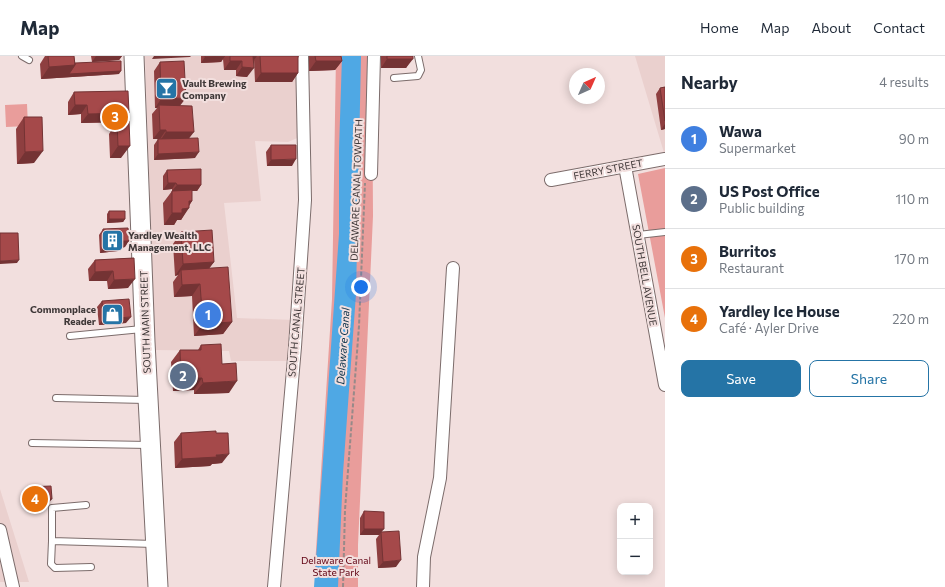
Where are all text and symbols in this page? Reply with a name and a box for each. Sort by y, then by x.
text: Map [20,16,59,39]
text: Home [700,19,739,36]
text: Map [761,19,789,36]
text: About [811,19,851,36]
text: Contact [873,19,925,36]
north arrow [569,68,605,104]
text: Nearby [681,72,738,93]
text: 4 results [879,74,929,90]
bar icon: Vault Brewing Company [153,76,179,102]
place label: Vault Brewing Company [182,77,247,101]
pin: 3 [102,102,128,132]
street label: DELAWARE CANAL TOWPATH [348,119,364,261]
text: Wawa [719,122,762,140]
text: 1 [691,131,697,147]
text: 90 m [899,131,929,147]
text: Supermarket [719,140,796,156]
street label: FERRY STREET [572,156,644,182]
text: US Post Office [719,182,820,200]
text: 2 [690,191,698,207]
text: 110 m [896,191,929,207]
text: Public building [719,200,805,216]
street label: SOUTH BELL AVENUE [630,223,660,327]
building icon: Yardley Wealth Management, LLC [99,228,125,254]
place label: Yardley Wealth Management, LLC [128,229,211,253]
text: Burritos [719,242,776,260]
text: 3 [690,251,698,267]
text: 170 m [894,251,929,267]
text: Restaurant [719,260,784,276]
street label: SOUTH CANAL STREET [285,266,307,377]
street label: SOUTH MAIN STREET [137,270,153,374]
your location [351,277,371,297]
pin: 1 [195,300,221,330]
shop icon: Commonplace Reader [99,302,125,328]
text: Yardley Ice House [719,302,840,320]
place label: Commonplace Reader [30,303,96,327]
water label: Delaware Canal [333,307,352,385]
text: 4 [690,311,698,327]
text: 220 m [892,311,929,327]
text: Café · Ayler Drive [719,320,819,336]
button: Save [681,360,801,397]
button: Share [809,360,929,397]
pin: 2 [170,361,196,391]
pin: 4 [22,484,48,514]
map controls [617,503,653,575]
button: + [617,503,653,539]
button: − [617,539,653,575]
park label: Delaware Canal State Park [301,554,371,578]

